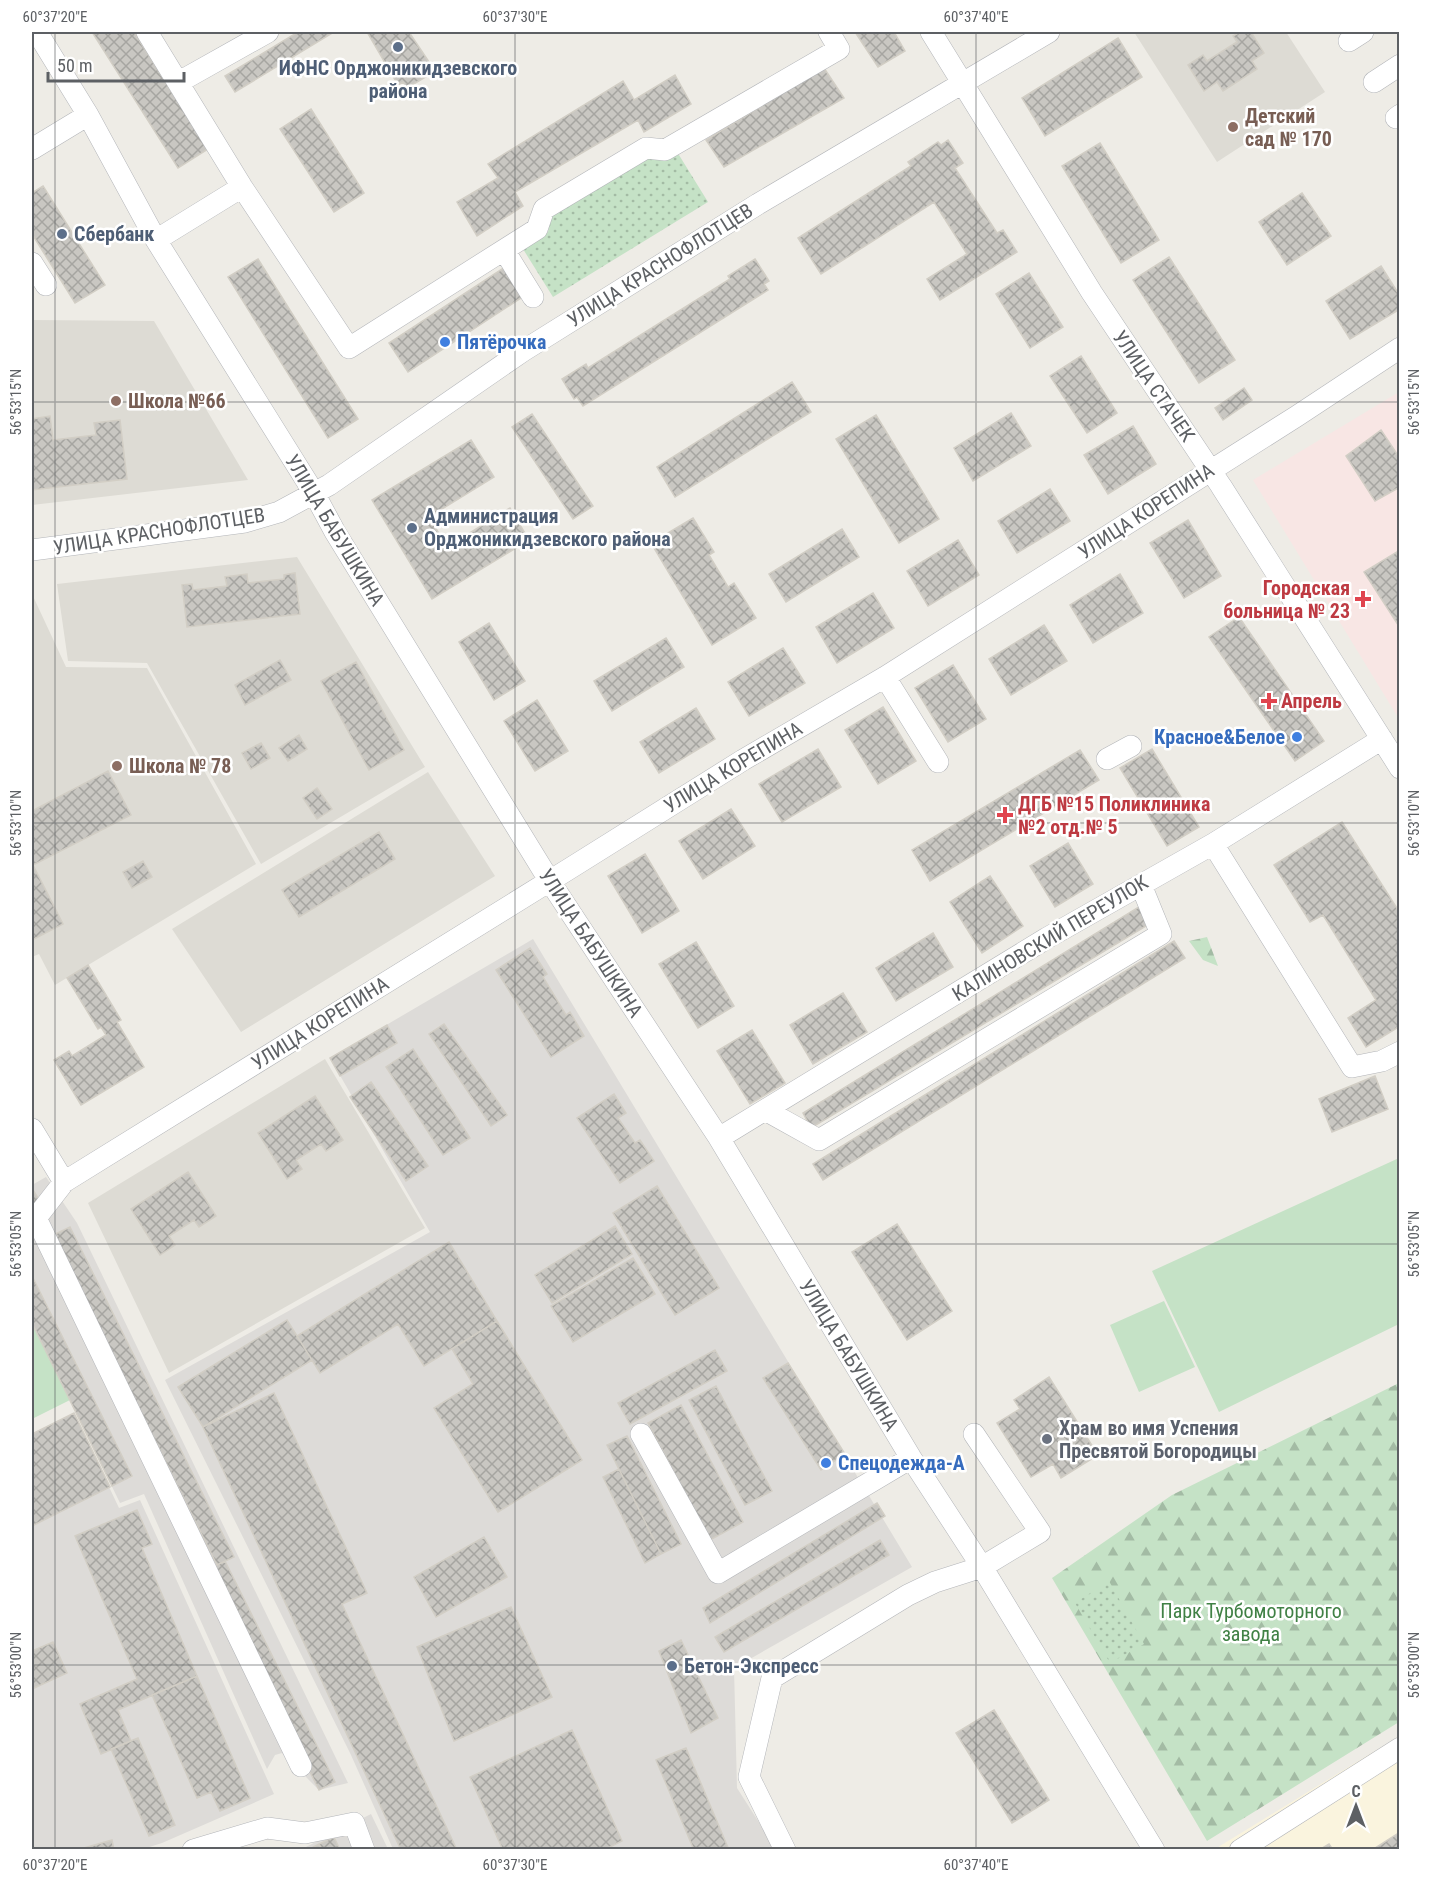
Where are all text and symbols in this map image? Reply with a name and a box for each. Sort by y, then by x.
text: 60°37'20"E [23,8,87,26]
text: 60°37'30"E [483,8,547,26]
text: 60°37'40"E [944,8,1008,26]
marker: ИФНС Орджоникидзевского района [391,40,405,54]
scale bar [48,45,184,83]
text: 50 m [57,55,92,76]
place label: ИФНС Орджоникидзевского района [279,56,517,103]
place label: Детский сад № 170 [1245,104,1332,151]
marker: Детский сад № 170 [1226,120,1240,134]
street label: УЛИЦА КРАСНОФЛОТЦЕВ [563,198,757,332]
place label: Сбербанк [74,222,154,246]
marker: Сбербанк [55,227,69,241]
street label: УЛИЦА СТАЧЕК [1108,326,1200,447]
place label: Пятёрочка [457,330,546,354]
marker: Пятёрочка [438,335,452,349]
text: 56°53'15"N [7,369,25,435]
text: 56°53'15"N [1405,369,1423,435]
place label: Школа №66 [128,389,226,413]
marker: Школа №66 [109,394,123,408]
street label: УЛИЦА БАБУШКИНА [280,450,390,611]
street label: УЛИЦА КОРЕПИНА [1074,458,1219,564]
street label: УЛИЦА КРАСНОФЛОТЦЕВ [51,502,267,560]
place label: Администрация Орджоникидзевского района [424,504,671,551]
marker: Администрация Орджоникидзевского района [405,521,419,535]
place label: Городская больница № 23 [1223,576,1350,623]
marker: Городская больница № 23 [1354,590,1372,608]
place label: Апрель [1281,689,1342,713]
marker: Апрель [1262,694,1276,708]
street label: УЛИЦА КОРЕПИНА [659,716,807,818]
place label: Красное&Белое [1154,725,1285,749]
marker: Красное&Белое [1290,730,1304,744]
place label: Школа № 78 [129,754,231,778]
marker: Школа № 78 [110,759,124,773]
text: 56°53'10"N [7,790,25,856]
text: 56°53'10"N [1405,790,1423,856]
place label: ДГБ №15 Поликлиника №2 отд.№ 5 [1018,792,1210,839]
marker: ДГБ №15 Поликлиника №2 отд.№ 5 [996,806,1014,824]
street label: УЛИЦА БАБУШКИНА [534,864,648,1022]
street label: КАЛИНОВСКИЙ ПЕРЕУЛОК [948,870,1153,1006]
street label: УЛИЦА КОРЕПИНА [247,971,393,1075]
text: 56°53'05"N [7,1211,25,1277]
text: 56°53'05"N [1405,1211,1423,1277]
street label: УЛИЦА БАБУШКИНА [794,1275,904,1436]
place label: Храм во имя Успения Пресвятой Богородицы [1059,1416,1257,1463]
marker: Храм во имя Успения Пресвятой Богородицы [1040,1432,1054,1446]
place label: Спецодежда-А [838,1451,965,1475]
marker: Спецодежда-А [819,1456,833,1470]
park label: Парк Турбомоторного завода [1160,1599,1342,1646]
text: 56°53'00"N [7,1632,25,1698]
text: 56°53'00"N [1405,1632,1423,1698]
place label: Бетон-Экспресс [684,1654,819,1678]
marker: Бетон-Экспресс [665,1659,679,1673]
north arrow [1326,1776,1386,1836]
text: С [1351,1782,1361,1801]
text: 60°37'20"E [23,1856,87,1874]
text: 60°37'30"E [483,1856,547,1874]
text: 60°37'40"E [944,1856,1008,1874]

